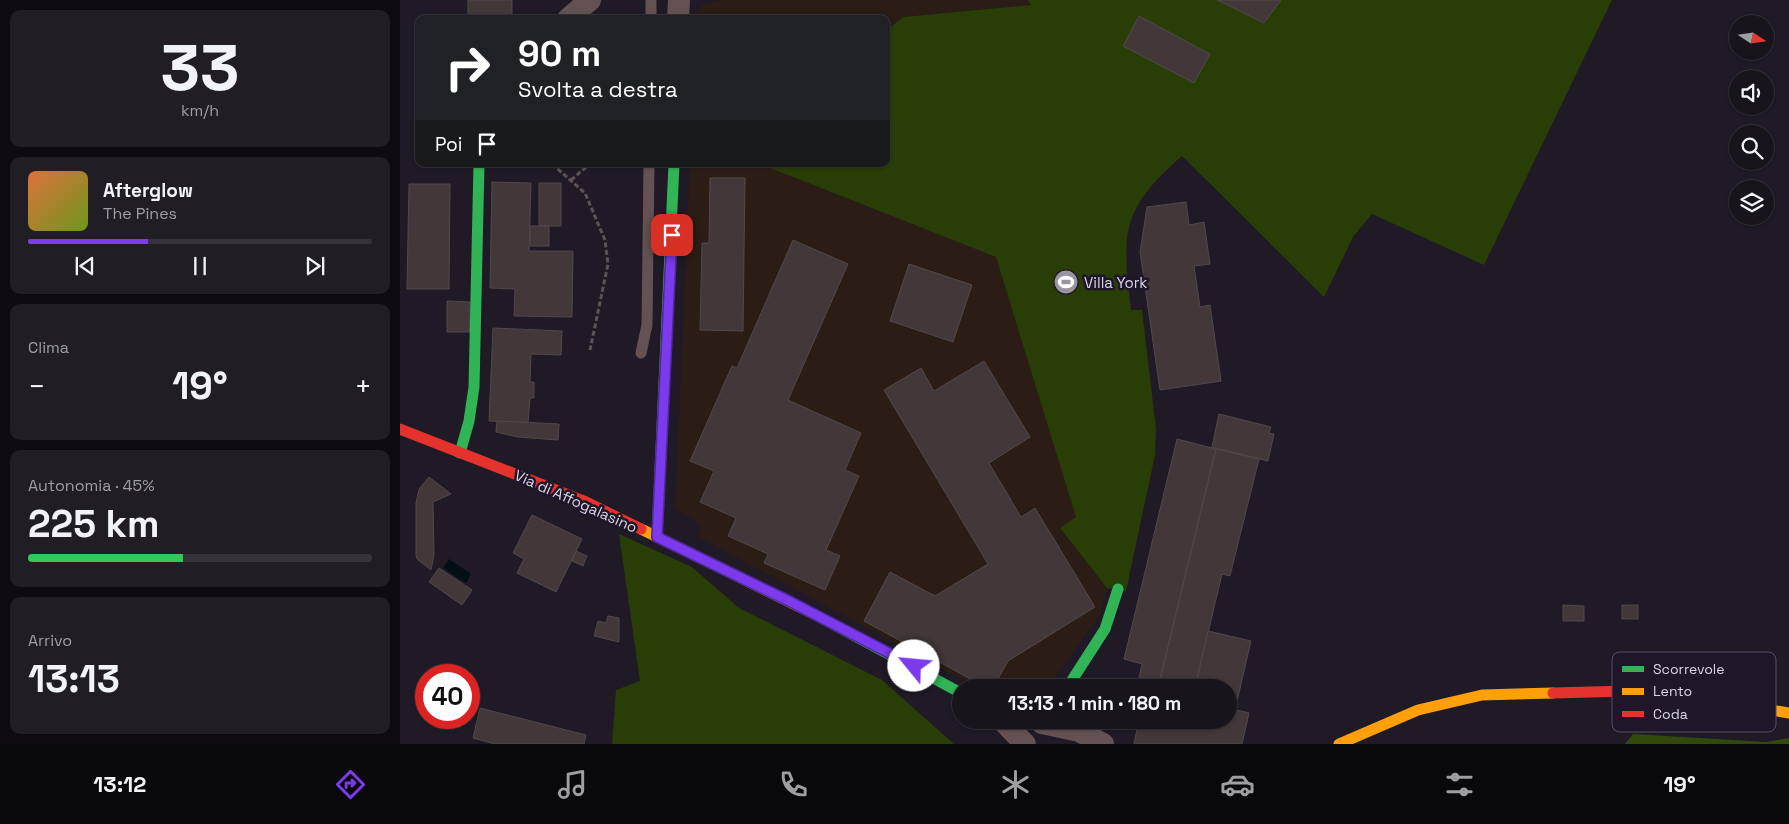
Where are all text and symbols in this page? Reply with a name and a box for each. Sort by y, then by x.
north arrow [1729,15,1774,60]
map controls [1729,15,1774,225]
text: 33 [160,26,240,109]
text: 90 m [518,32,601,76]
icon: right [435,35,500,100]
button: sound [1729,70,1774,115]
text: Svolta a destra [518,75,678,103]
text: km/h [181,100,219,121]
button: search [1729,125,1774,170]
icon: arrive [473,130,501,158]
text: Poi [435,132,463,157]
text: Afterglow [103,178,193,203]
button: layers [1729,180,1774,225]
text: The Pines [103,203,177,224]
pin [651,214,693,256]
icon: arrive [658,221,686,249]
icon: previous [71,252,99,280]
icon: pause [186,252,214,280]
icon: next [301,252,329,280]
sports icon: Villa York [1053,269,1079,295]
place label: Villa York [1084,273,1147,292]
text: Clima [28,337,69,358]
text: 19° [172,362,228,410]
text: − [28,368,45,404]
text: + [355,368,372,404]
street label: Via di Affogalasino [512,465,640,537]
text: Autonomia · 45% [28,475,155,496]
text: 225 km [28,500,159,548]
text: Arrivo [28,630,72,651]
position arrow [887,639,939,691]
legend [1612,652,1776,732]
text: 13:13 [28,655,120,703]
text: Scorrevole [1653,660,1725,678]
speed limit sign: 40 [415,664,480,729]
text: Lento [1653,682,1692,700]
text: 13:13 · 1 min · 180 m [1008,691,1181,716]
text: Coda [1653,705,1688,723]
icon: directions [333,767,368,802]
icon: music [555,767,590,802]
icon: phone [776,767,811,802]
icon: climate [998,767,1033,802]
icon: car [1220,767,1255,802]
icon: filters [1442,767,1477,802]
text: 13:12 [93,770,146,798]
text: 19° [1663,770,1696,798]

